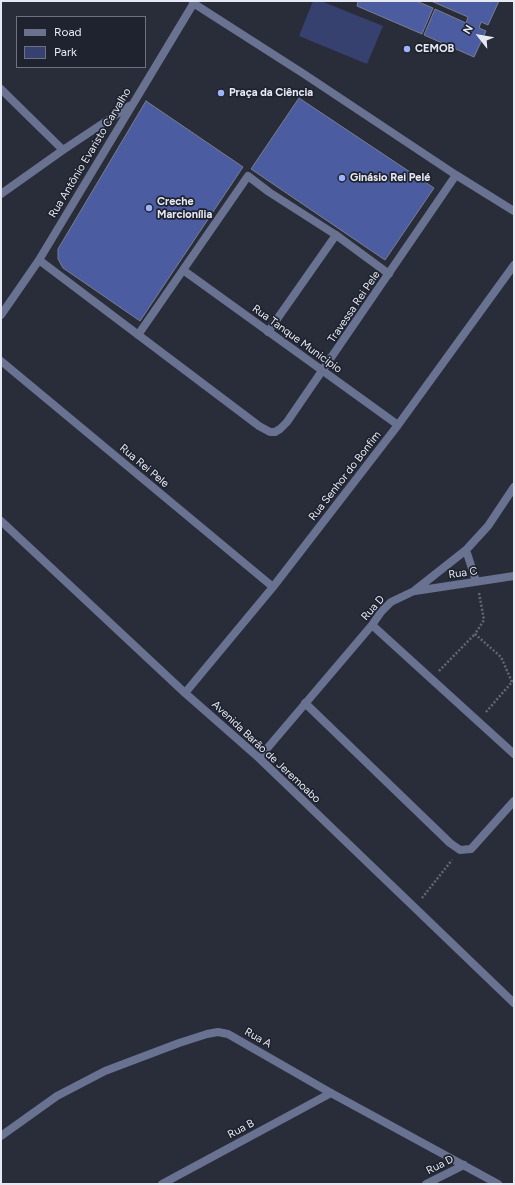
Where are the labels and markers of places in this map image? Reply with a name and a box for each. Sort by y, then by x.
place label: CEMOB [415,42,454,56]
marker: CEMOB [402,44,412,54]
place label: Praça da Ciência [229,86,313,100]
marker: Praça da Ciência [216,88,226,98]
place label: Ginásio Rei Pelé [350,171,430,185]
marker: Ginásio Rei Pelé [337,173,347,183]
place label: Creche Marcionília [157,195,212,221]
marker: Creche Marcionília [144,203,154,213]

